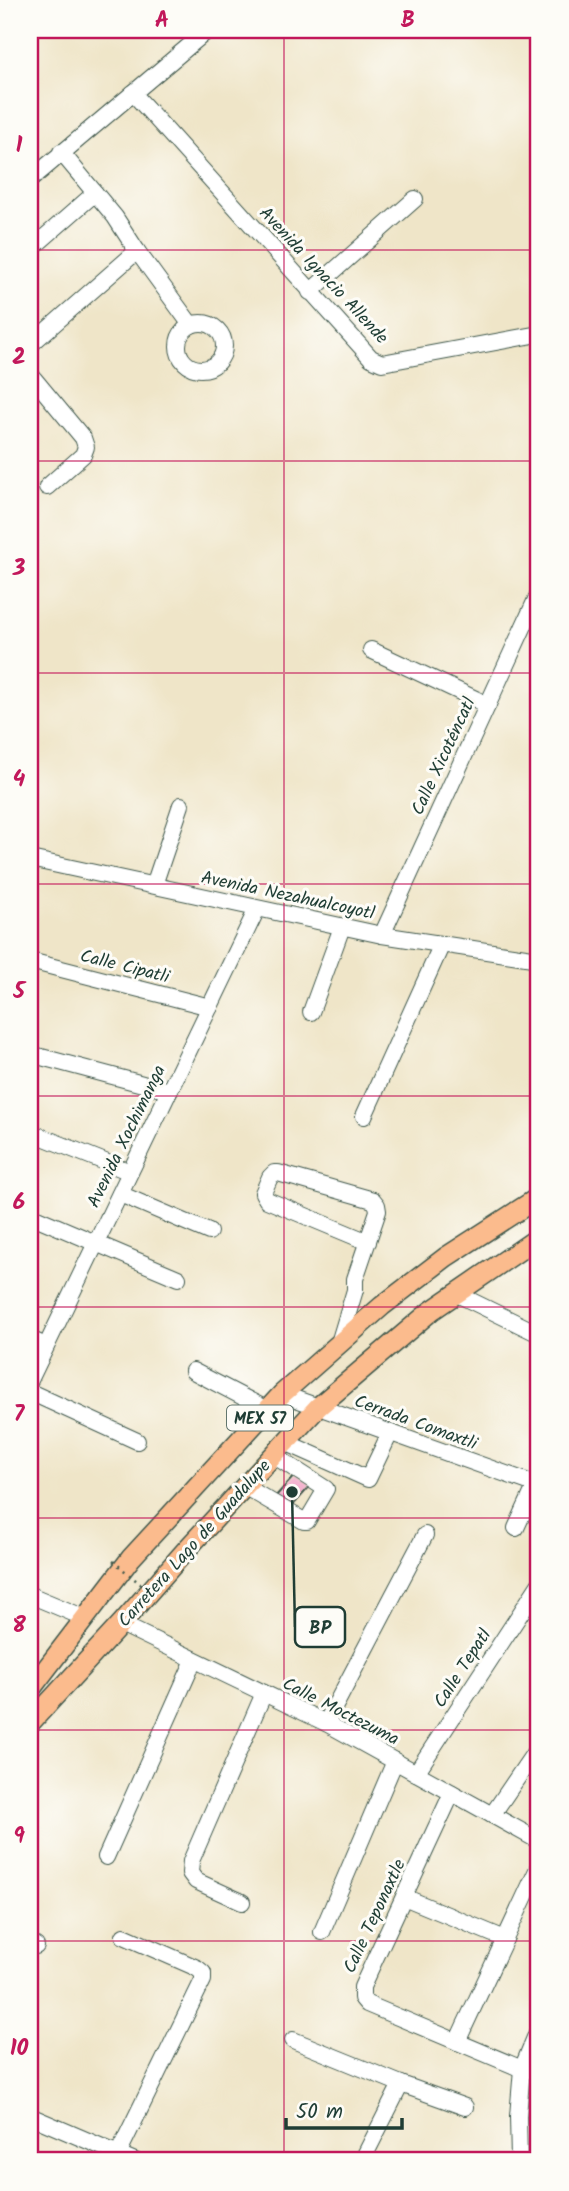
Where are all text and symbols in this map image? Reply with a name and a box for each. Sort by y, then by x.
text: A [155,3,169,39]
text: B [401,3,415,39]
text: 1 [16,128,23,164]
street label: Avenida Ignacio Allende [251,200,395,352]
text: 2 [12,340,26,376]
text: 3 [12,551,26,587]
street label: Calle Xicoténcatl [404,692,485,820]
text: 4 [13,762,26,798]
street label: Avenida Nezahualcoyotl [198,864,378,929]
street label: Calle Cipatli [77,942,173,993]
text: 5 [12,974,27,1010]
street label: Avenida Xochimanga [80,1060,175,1213]
text: 6 [13,1185,25,1221]
street label: Cerrada Comaxtli [350,1388,482,1459]
text: 7 [14,1397,26,1433]
road number: MEX 57 [227,1406,293,1430]
street label: Carretera Lago de Guadalupe [111,1453,279,1635]
callout: BP [295,1607,345,1647]
text: 8 [12,1608,26,1644]
text: BP [309,1614,332,1644]
street label: Calle Tepatl [427,1623,500,1714]
street label: Calle Moctezuma [277,1670,404,1754]
text: 9 [13,1819,25,1855]
street label: Calle Teponaxtle [336,1855,415,1979]
text: 10 [10,2031,29,2067]
scale bar [286,2086,401,2130]
text: 50 m [296,2096,343,2129]

